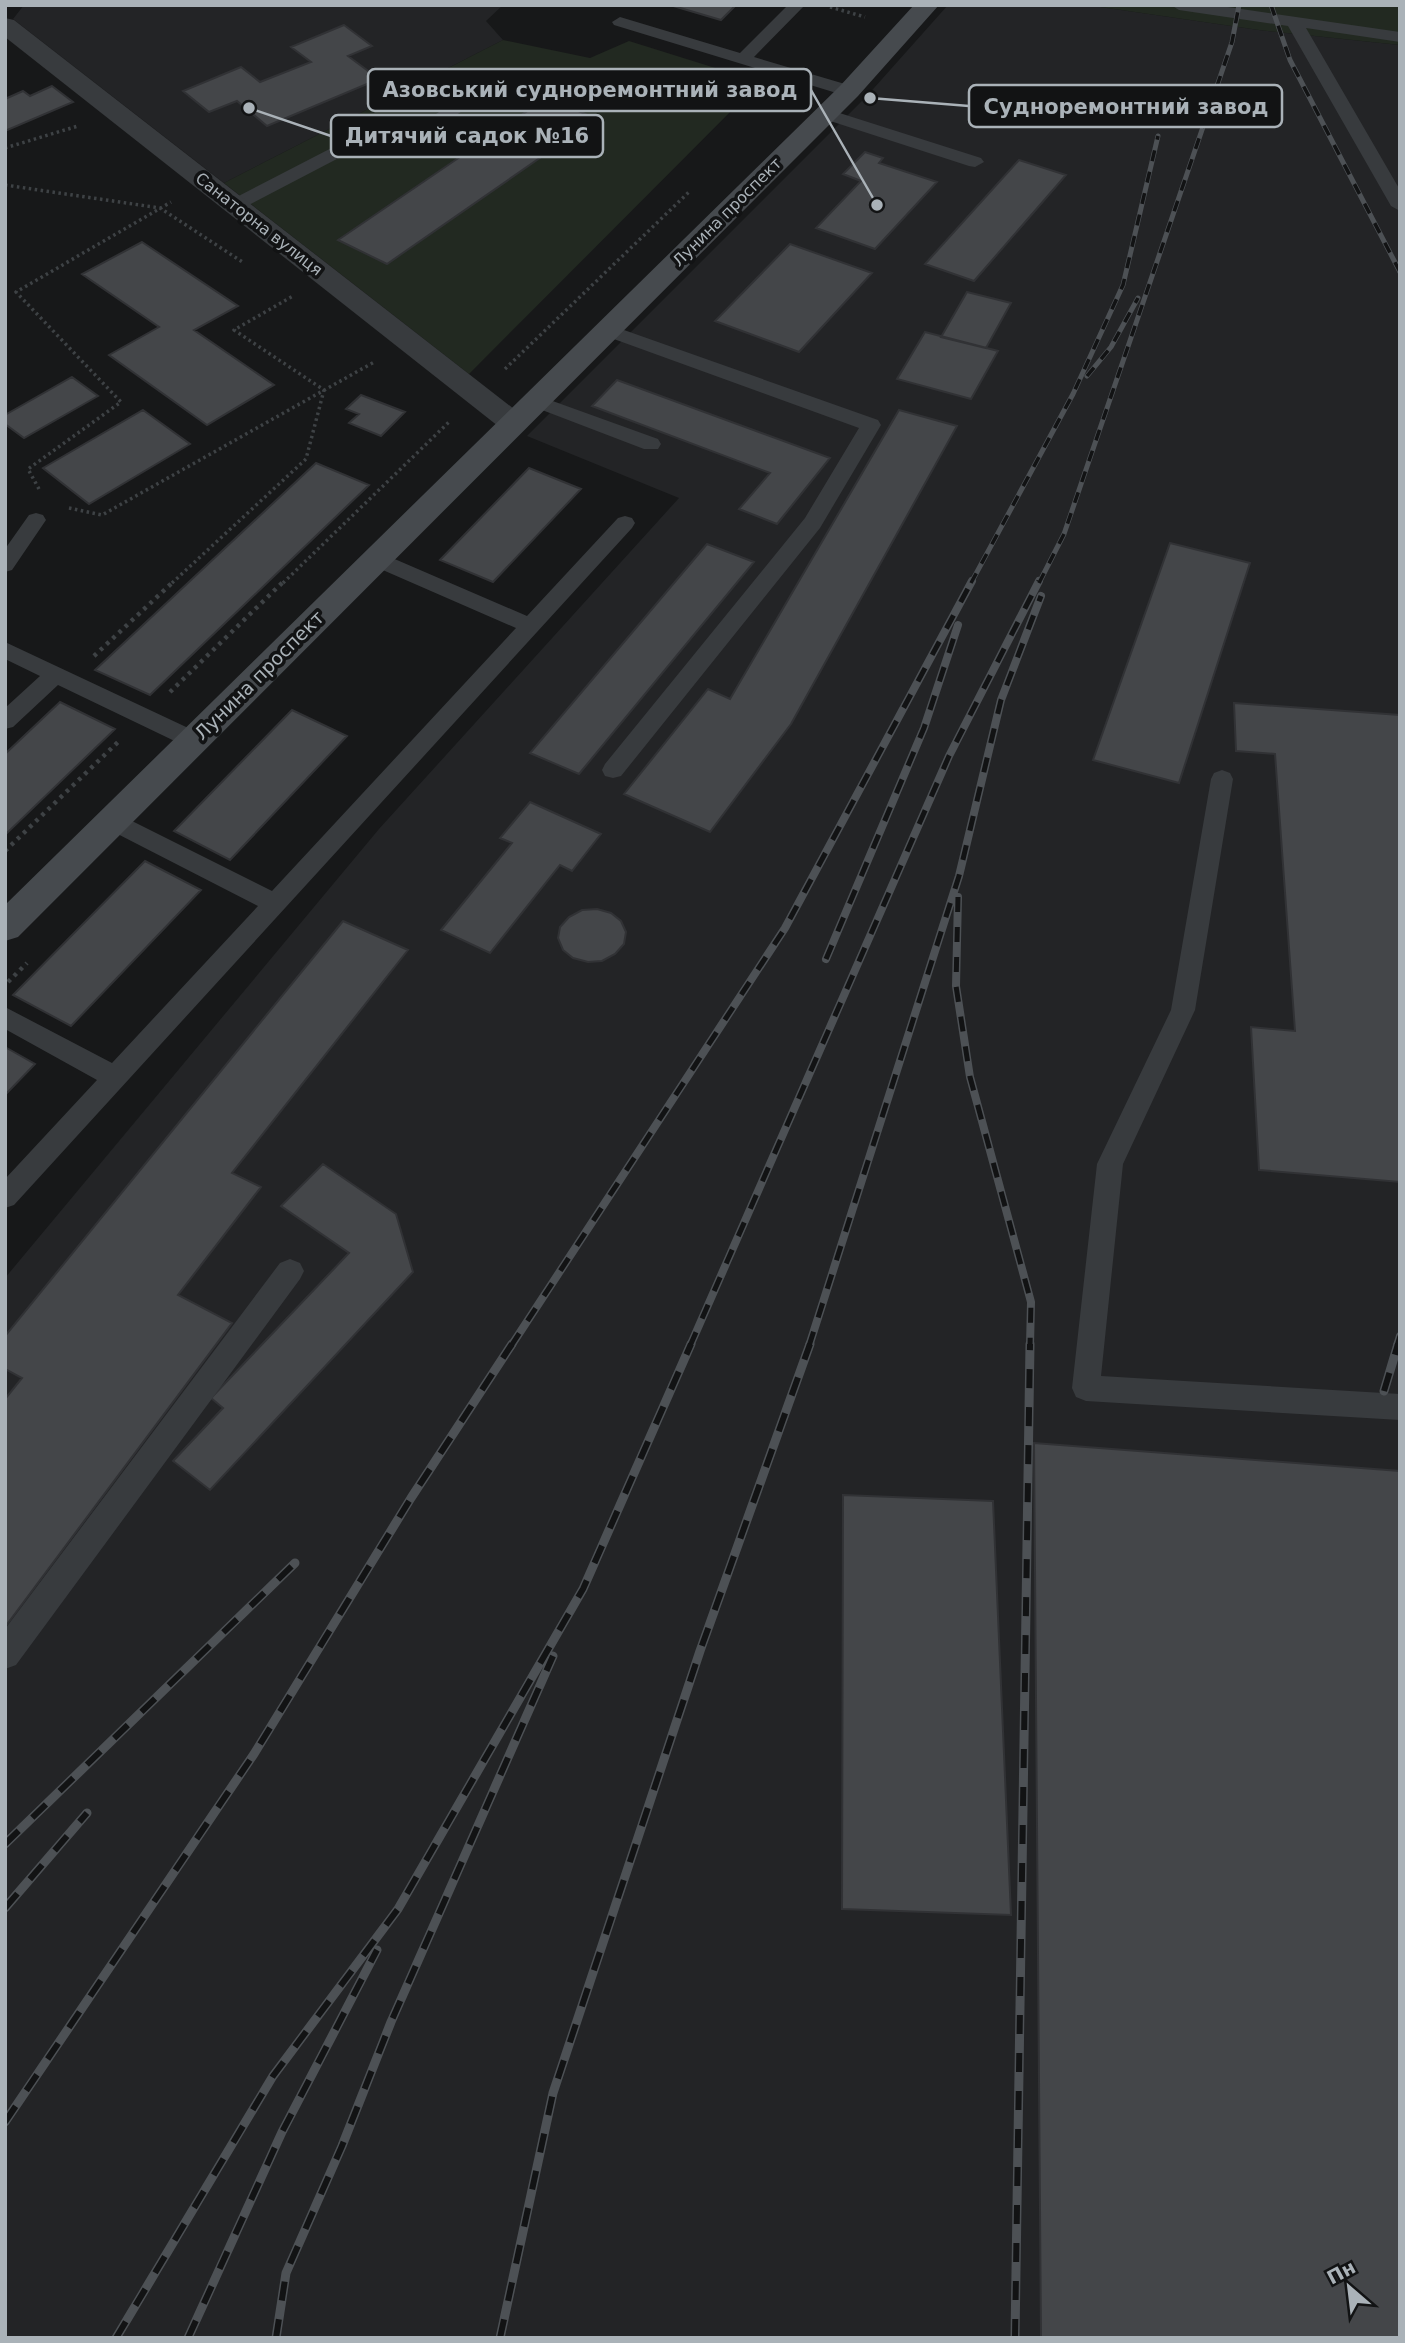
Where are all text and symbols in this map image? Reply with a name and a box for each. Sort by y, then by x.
callout: Азовський судноремонтний завод [368,69,811,111]
text: Азовський судноремонтний завод [383,78,797,102]
callout: Судноремонтний завод [969,85,1282,127]
text: Судноремонтний завод [984,95,1268,119]
callout: Дитячий садок №16 [331,115,603,157]
text: Дитячий садок №16 [345,124,589,148]
street label: Лунина проспект [669,154,785,270]
street label: Санаторна вулиця [192,169,326,279]
street label: Лунина проспект [190,606,328,744]
north arrow [1314,2252,1384,2322]
text: Пн [1323,2255,1359,2289]

